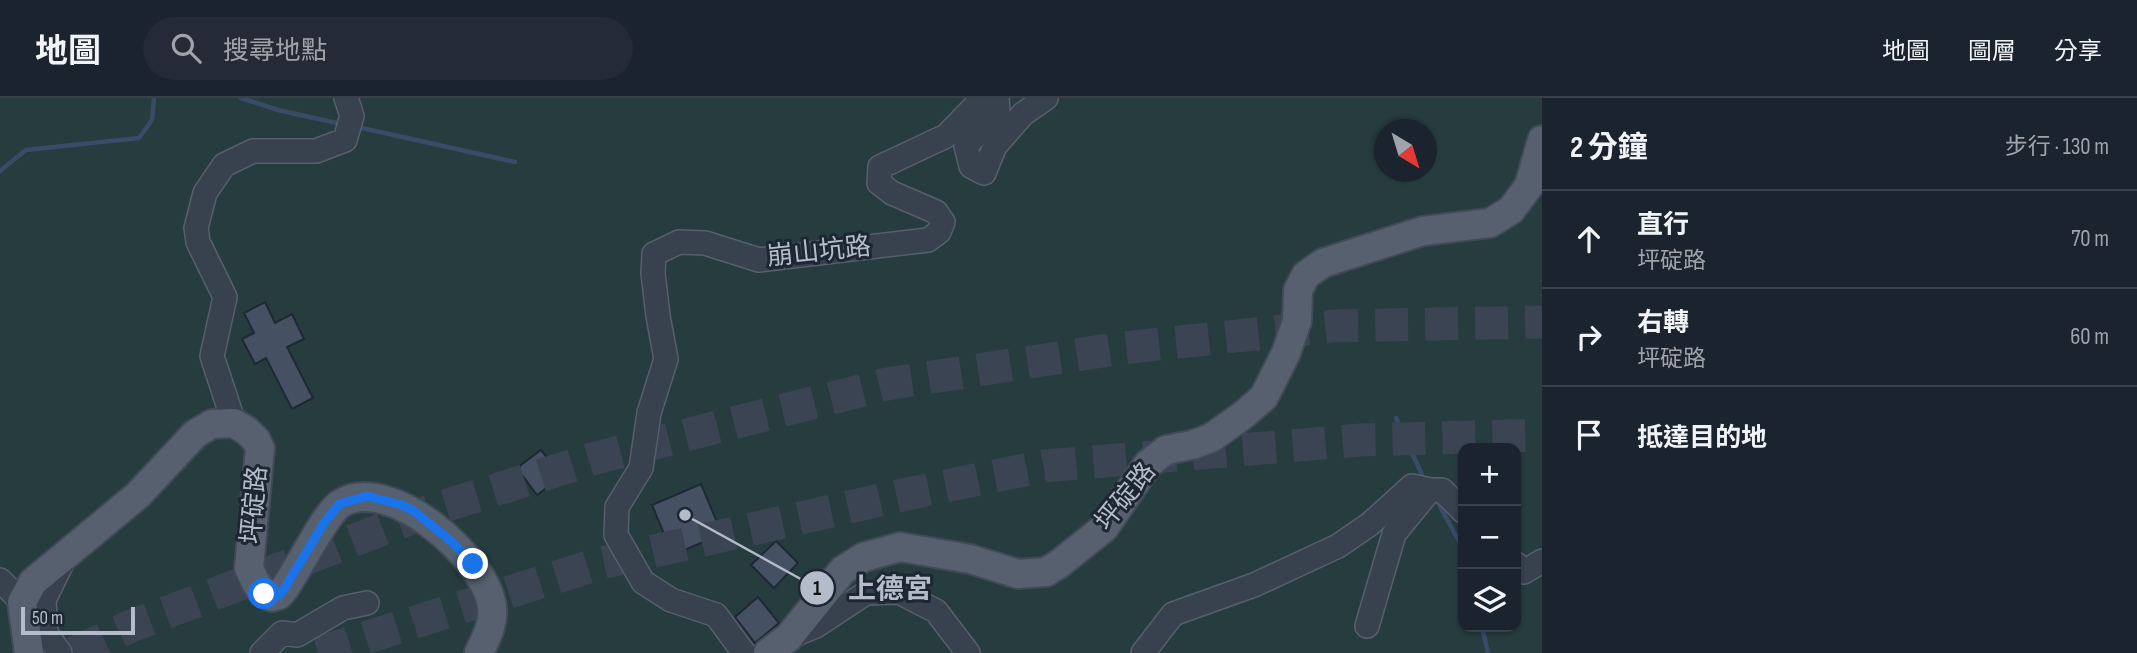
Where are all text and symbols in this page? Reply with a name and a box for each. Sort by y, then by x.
search box [143,17,633,80]
icon: search [167,29,205,67]
text: 地圖 [35,32,101,72]
text: 搜尋地點 [223,36,327,67]
text: 地圖 [1882,37,1930,66]
text: 圖層 [1968,37,2016,66]
text: 分享 [2054,37,2102,66]
north arrow [1374,119,1437,182]
text: 2 分鐘 [1570,130,1648,166]
text: 步行 · 130 m [2005,133,2109,161]
text: 直行 [1637,210,1689,241]
icon: ahead [1570,220,1608,258]
text: 70 m [2071,225,2109,253]
street label: 崩山坑路 [766,231,872,273]
text: 坪碇路 [1637,247,1706,275]
text: 右轉 [1637,308,1689,339]
icon: right [1570,318,1608,356]
text: 60 m [2070,323,2109,351]
text: 坪碇路 [1637,345,1706,373]
icon: arrive [1570,416,1608,454]
text: 抵達目的地 [1637,423,1767,454]
map controls [1458,443,1521,632]
button: + [1458,443,1521,506]
street label: 坪碇路 [1089,457,1163,537]
street label: 坪碇路 [236,465,274,545]
button: − [1458,506,1521,569]
route end [457,548,488,579]
callout: 上德宮 [799,564,946,613]
button: layers [1458,569,1521,632]
text: 上德宮 [848,573,932,606]
text: 1 [813,576,821,601]
route start [248,578,279,609]
scale bar [21,604,135,636]
text: 50 m [32,607,63,630]

